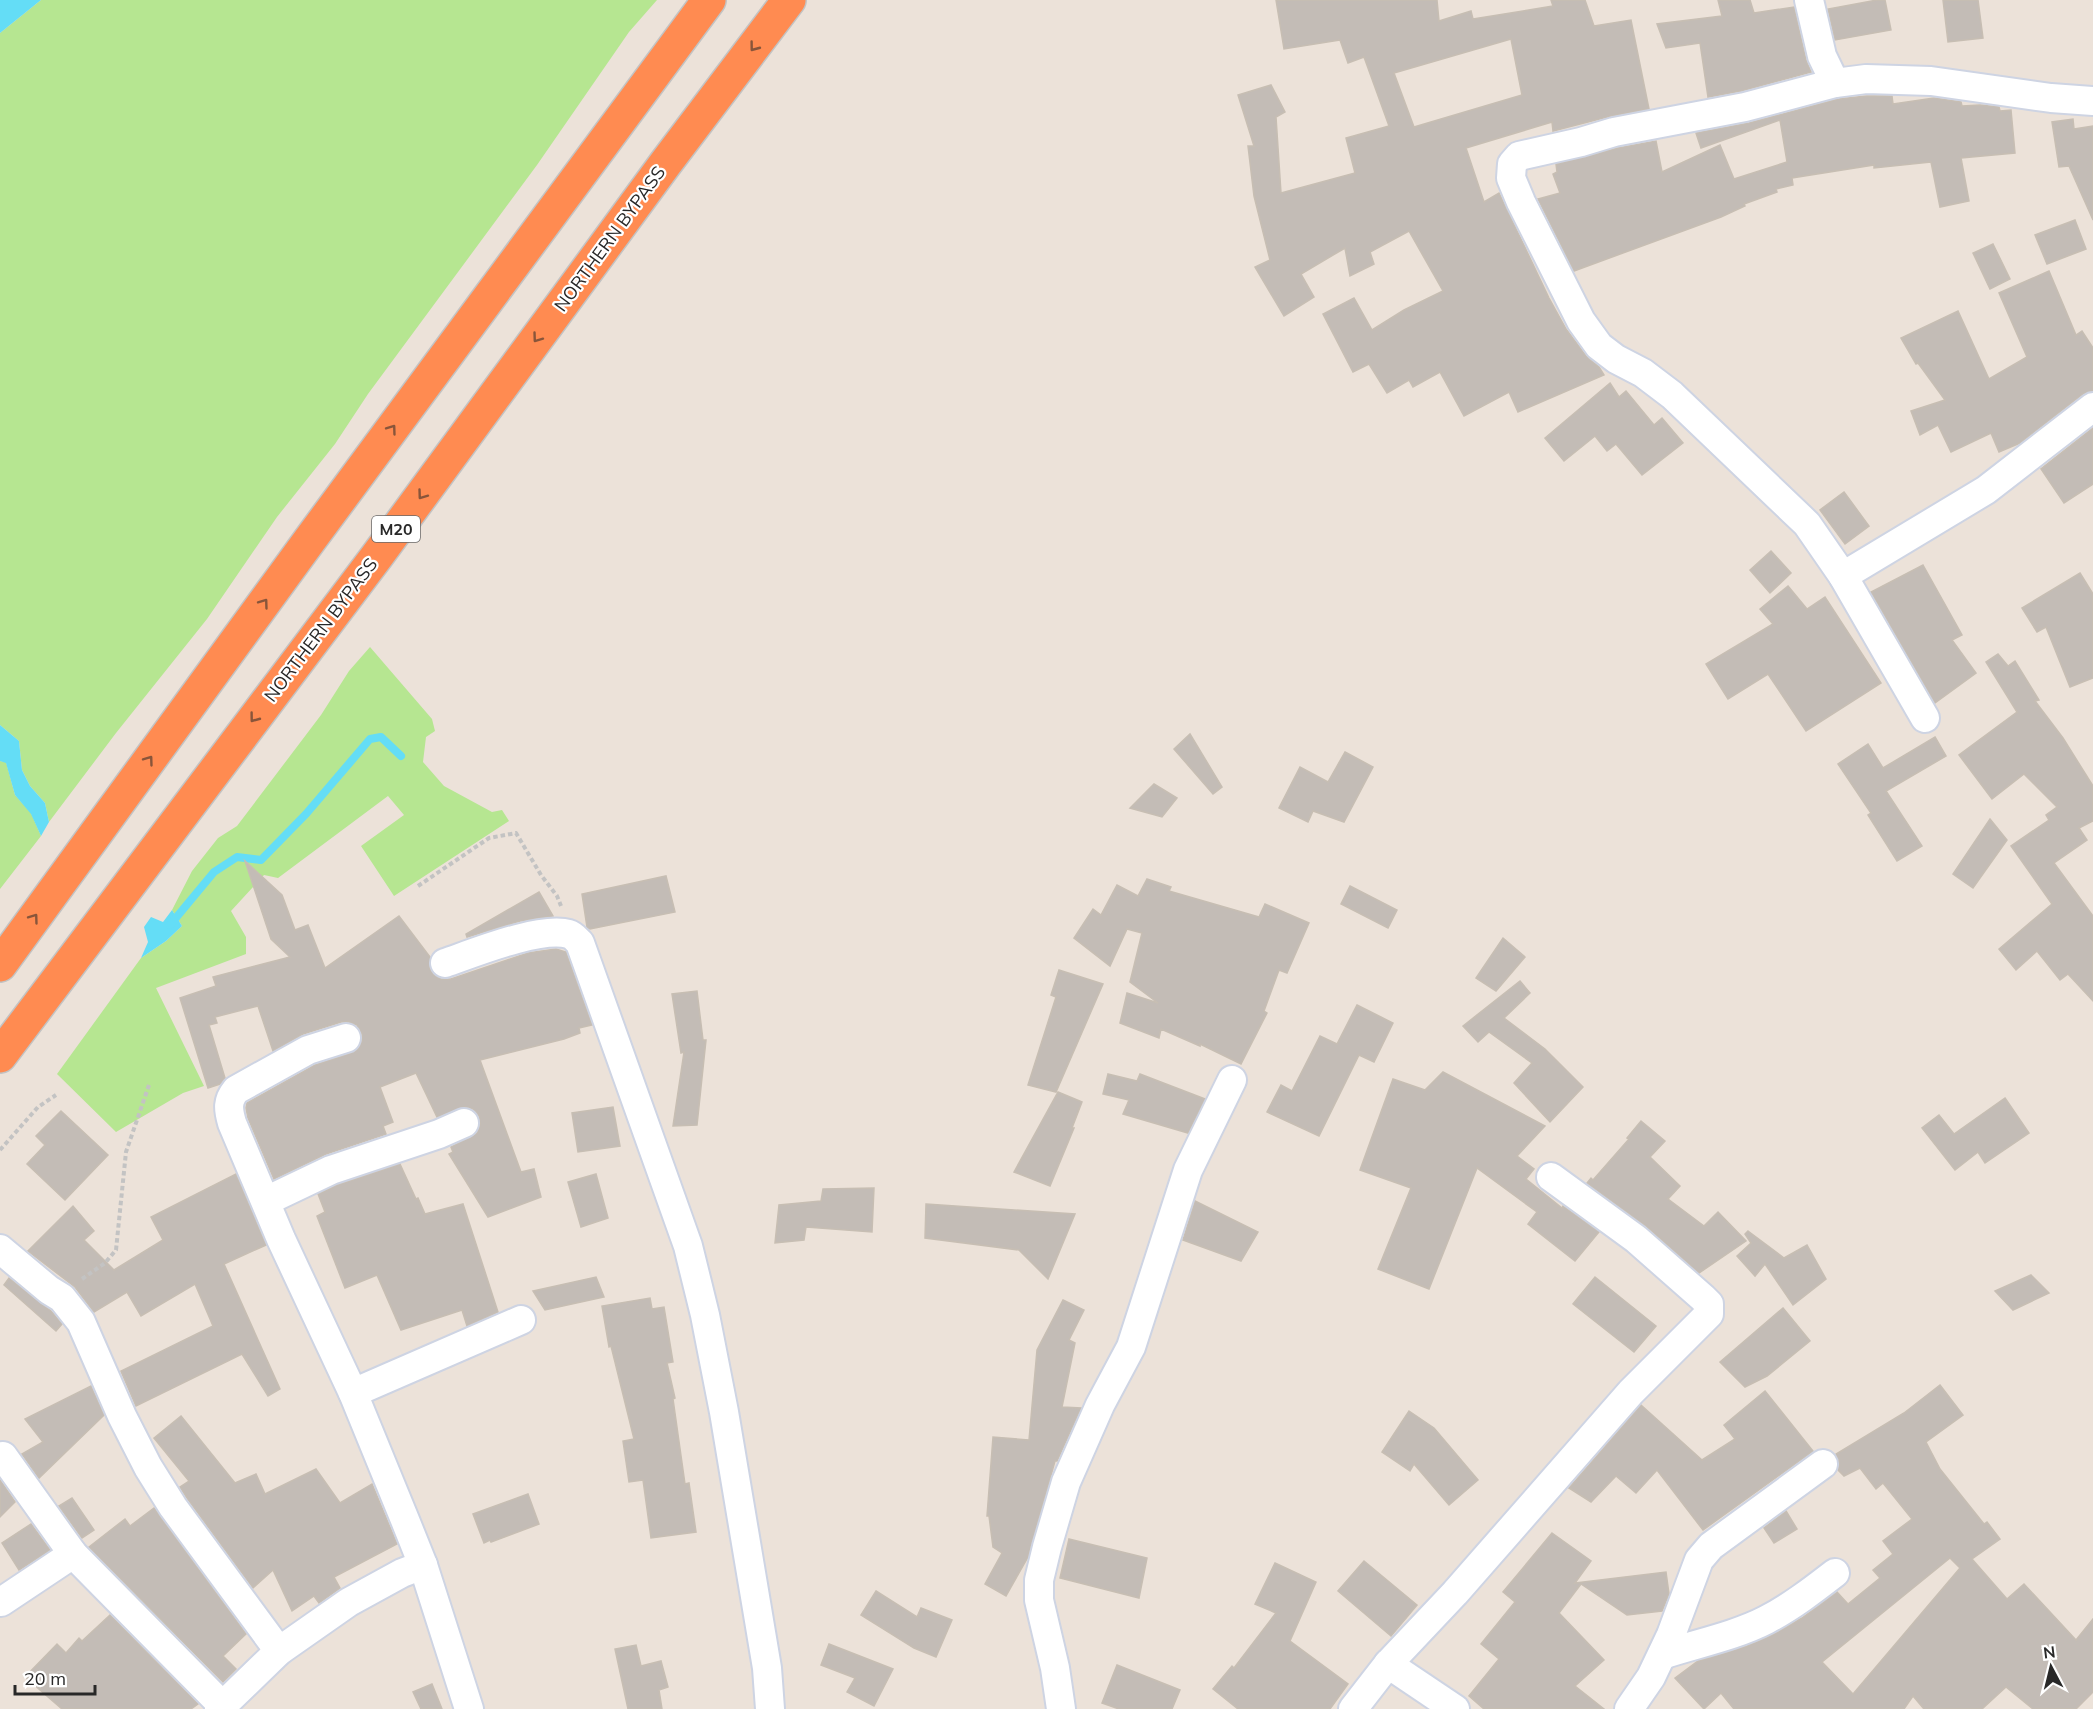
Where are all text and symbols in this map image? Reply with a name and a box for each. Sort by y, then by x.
one-way arrow [750,40,761,51]
street label: NORTHERN BYPASS [549,161,670,316]
one-way arrow [533,331,544,342]
one-way arrow [385,424,396,435]
one-way arrow [418,489,429,500]
road number: M20 [372,516,420,542]
street label: NORTHERN BYPASS [259,553,382,706]
one-way arrow [257,598,268,609]
one-way arrow [250,711,261,722]
one-way arrow [142,756,153,767]
one-way arrow [27,913,38,924]
north arrow [2021,1637,2081,1697]
text: N [2042,1641,2056,1663]
scale bar [15,1658,94,1696]
text: 20 m [24,1667,66,1690]

